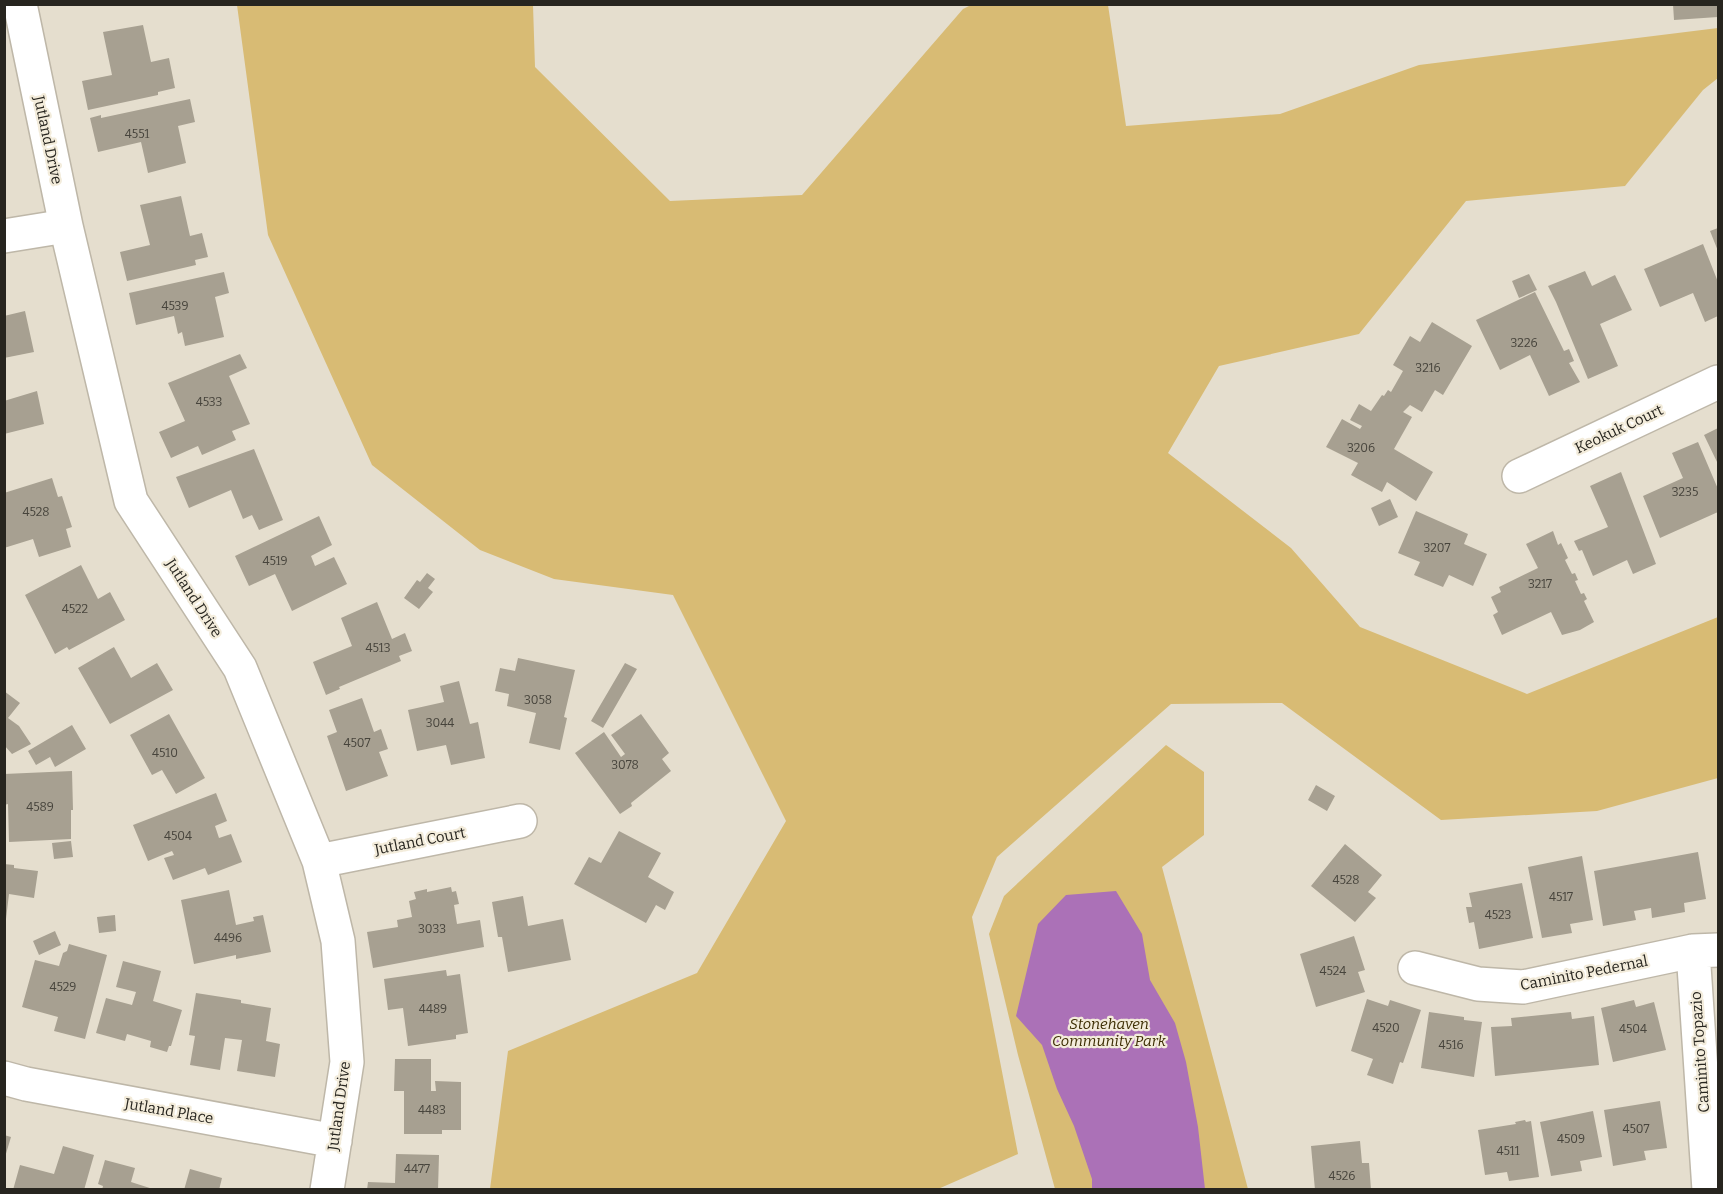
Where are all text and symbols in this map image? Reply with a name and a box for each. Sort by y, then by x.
street label: Jutland Drive [30,93,66,186]
house number: 4551 [125,127,149,141]
house number: 4539 [161,299,189,313]
house number: 3226 [1511,336,1537,350]
house number: 3216 [1415,361,1441,375]
house number: 4533 [196,395,222,409]
street label: Keokuk Court [1572,400,1666,457]
house number: 3206 [1347,441,1375,455]
house number: 3235 [1672,485,1698,499]
house number: 4528 [23,505,49,519]
house number: 3207 [1423,541,1451,555]
house number: 4519 [262,554,288,568]
street label: Jutland Drive [161,555,226,641]
house number: 3217 [1528,577,1552,591]
house number: 4522 [62,602,88,616]
house number: 4513 [366,641,391,655]
house number: 3058 [524,693,552,707]
house number: 3044 [426,716,454,730]
house number: 4507 [343,736,371,750]
house number: 4510 [152,746,178,760]
house number: 3078 [611,758,639,772]
house number: 4589 [26,800,54,814]
street label: Jutland Court [372,823,468,859]
house number: 4504 [164,829,192,843]
house number: 4528 [1333,873,1359,887]
house number: 4517 [1549,890,1573,904]
house number: 4523 [1485,908,1511,922]
house number: 3033 [418,922,446,936]
house number: 4496 [214,931,242,945]
street label: Caminito Pedernal [1519,952,1649,994]
house number: 4524 [1320,964,1346,978]
house number: 4529 [50,980,76,994]
street label: Caminito Topazio [1687,991,1713,1113]
house number: 4489 [419,1002,447,1016]
park label: Stonehaven Community Park [1052,1015,1167,1050]
house number: 4520 [1372,1021,1400,1035]
house number: 4504 [1619,1022,1647,1036]
house number: 4516 [1438,1038,1464,1052]
street label: Jutland Drive [324,1060,354,1153]
street label: Jutland Place [122,1094,215,1128]
house number: 4483 [418,1103,446,1117]
house number: 4507 [1622,1122,1650,1136]
house number: 4509 [1557,1132,1585,1146]
house number: 4511 [1496,1144,1520,1158]
house number: 4477 [404,1162,430,1176]
house number: 4526 [1329,1169,1355,1183]

